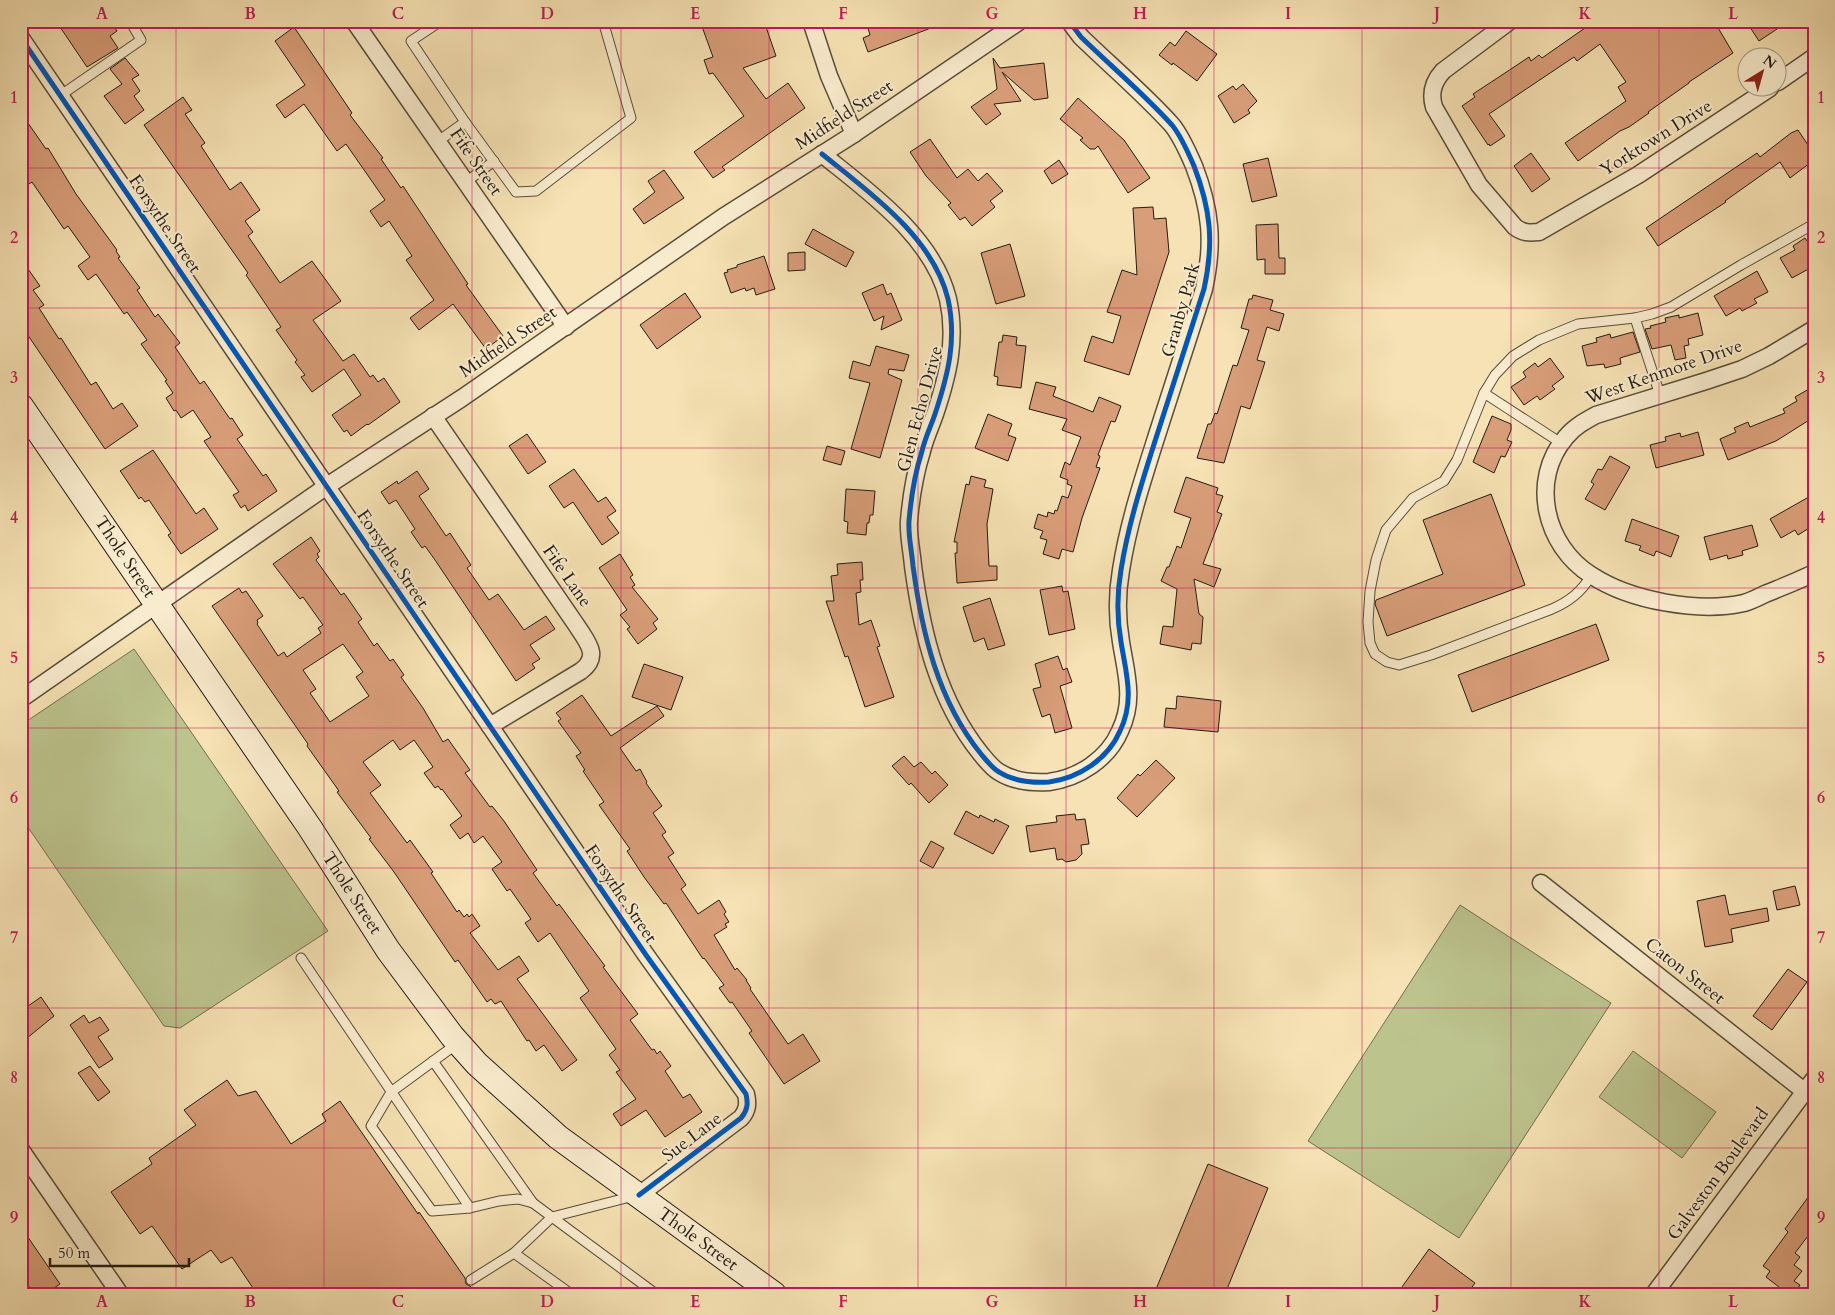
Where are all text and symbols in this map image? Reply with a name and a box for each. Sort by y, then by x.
text: A [96,3,108,25]
text: B [244,3,256,25]
text: C [392,3,404,25]
text: D [540,3,554,25]
text: E [690,3,700,25]
text: F [838,3,848,25]
text: G [985,3,999,25]
text: H [1133,3,1147,25]
text: I [1285,3,1291,25]
text: J [1432,3,1440,25]
text: K [1579,3,1592,25]
text: L [1728,3,1739,25]
north arrow [1738,48,1788,98]
text: N [1759,51,1780,73]
street label: Midfield Street [790,74,898,156]
text: 1 [10,87,18,109]
text: 1 [1817,87,1825,109]
street label: Yorktown Drive [1595,94,1717,182]
street label: Fife Street [444,123,509,201]
street label: Forsythe Street [123,170,207,278]
text: 2 [10,227,18,249]
text: 2 [1817,227,1825,249]
street label: Granby Park [1156,259,1207,360]
street label: Midfield Street [454,300,562,384]
street label: West Kenmore Drive [1581,333,1746,411]
street label: Glen Echo Drive [891,343,949,475]
text: 3 [10,367,18,389]
text: 3 [1817,367,1825,389]
street label: Forsythe Street [351,505,435,613]
text: 4 [10,507,18,529]
text: 4 [1817,507,1825,529]
street label: Thole Street [88,511,162,603]
street label: Fife Lane [536,540,598,612]
text: 5 [10,647,18,669]
text: 5 [1817,647,1825,669]
text: 6 [10,787,18,809]
text: 6 [1817,787,1825,809]
street label: Forsythe Street [579,840,663,948]
street label: Thole Street [316,847,388,939]
text: 7 [10,927,18,949]
text: 7 [1817,927,1825,949]
street label: Caton Street [1640,932,1731,1010]
text: 8 [10,1067,18,1089]
text: 8 [1817,1067,1825,1089]
street label: Galveston Boulevard [1661,1102,1775,1245]
street label: Sue Lane [657,1106,727,1168]
street label: Thole Street [653,1201,744,1277]
text: 9 [10,1207,18,1229]
text: 9 [1817,1207,1825,1229]
scale bar [50,1235,189,1267]
text: 50 m [58,1243,90,1263]
text: A [96,1291,108,1313]
text: B [244,1291,256,1313]
text: C [392,1291,404,1313]
text: D [540,1291,554,1313]
text: E [690,1291,700,1313]
text: F [838,1291,848,1313]
text: G [985,1291,999,1313]
text: H [1133,1291,1147,1313]
text: I [1285,1291,1291,1313]
text: J [1432,1291,1440,1313]
text: K [1579,1291,1592,1313]
text: L [1728,1291,1739,1313]

